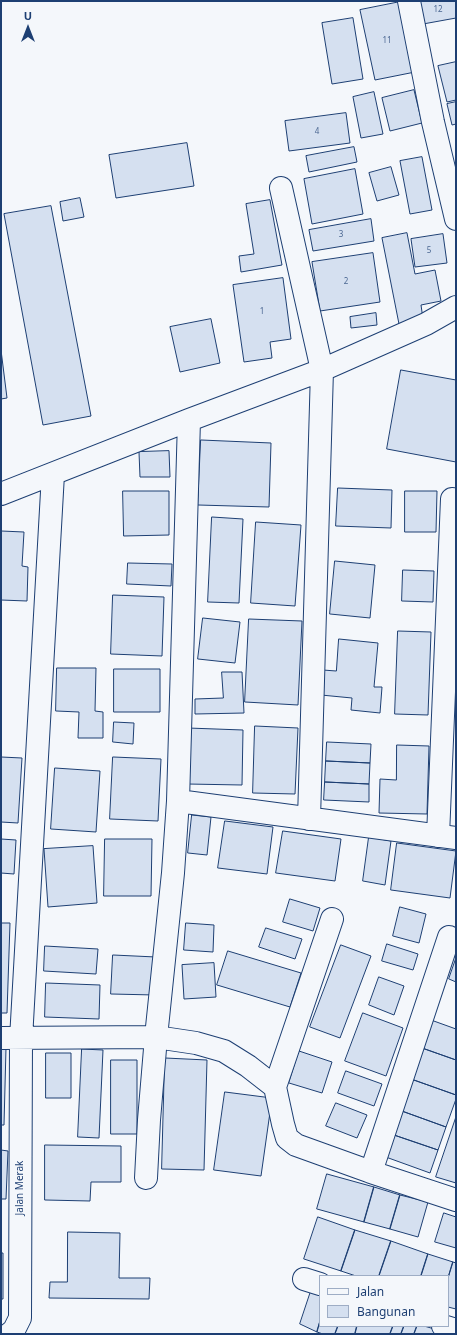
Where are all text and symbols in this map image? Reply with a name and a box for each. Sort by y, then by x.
house number: 12 [433,5,443,15]
north arrow [8,8,48,48]
text: U [24,8,32,23]
house number: 11 [382,36,392,46]
house number: 4 [315,127,319,137]
house number: 3 [339,230,343,240]
house number: 5 [427,246,431,256]
house number: 2 [344,277,348,287]
house number: 1 [260,307,264,317]
street label: Jalan Merak [14,1161,26,1215]
legend [319,1275,449,1327]
text: Jalan [357,1283,384,1300]
text: Bangunan [357,1303,415,1320]

